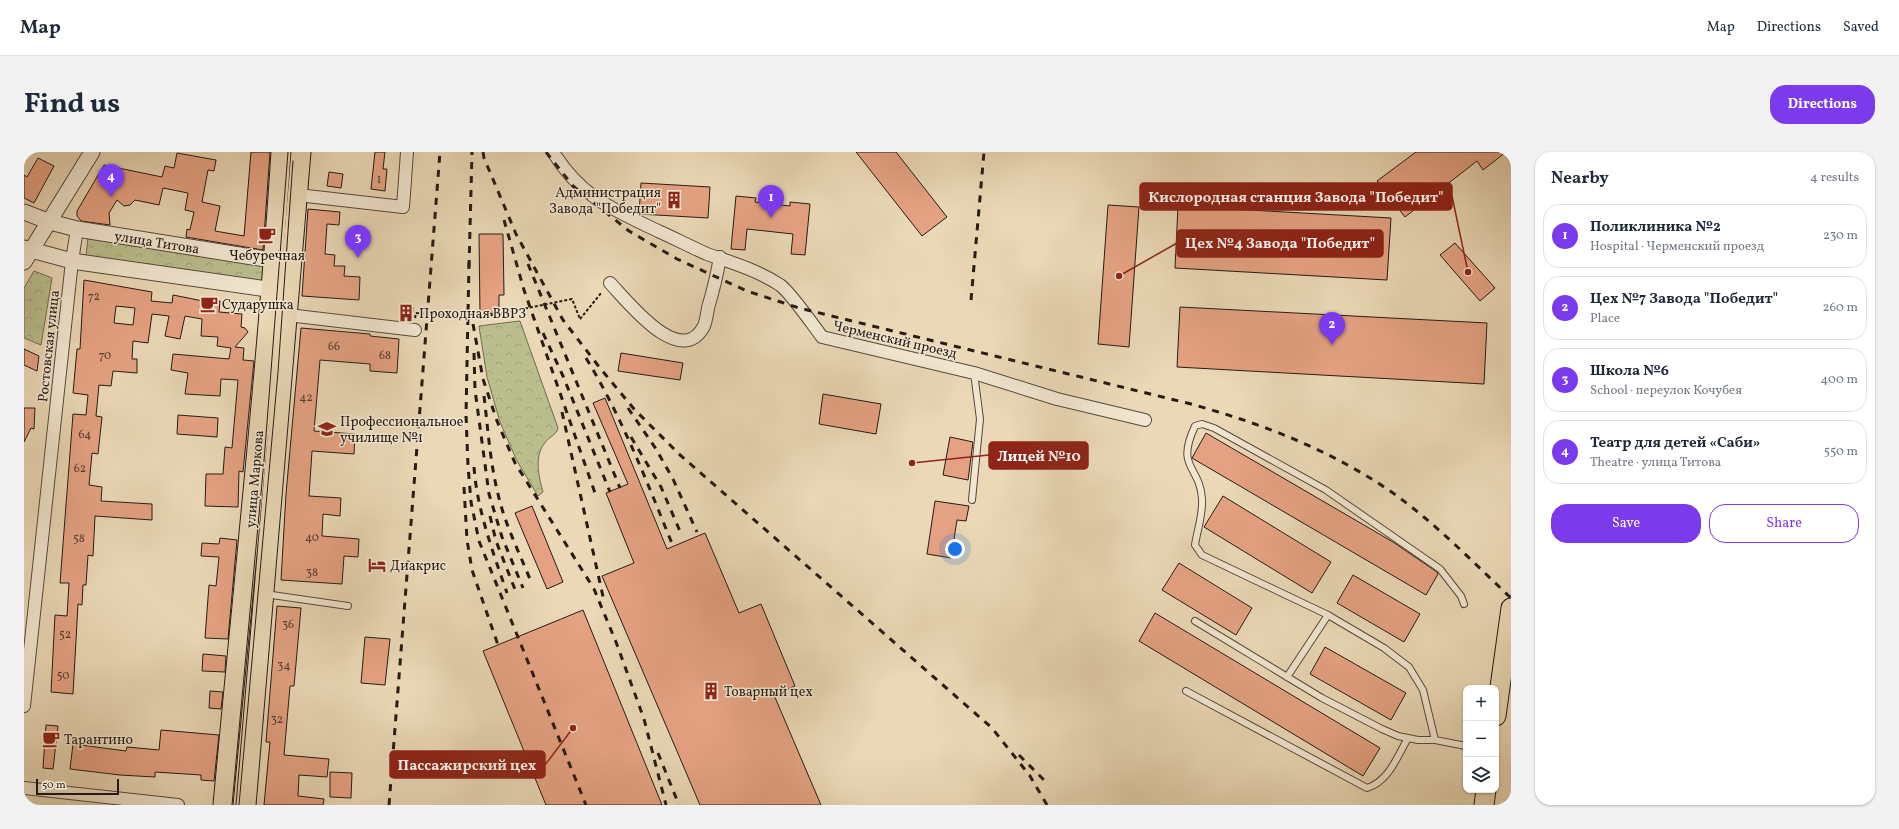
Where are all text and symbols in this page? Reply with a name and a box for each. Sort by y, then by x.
text: Map [20,15,61,41]
text: Map [1707,18,1735,37]
text: Directions [1757,18,1821,37]
text: Saved [1843,18,1879,37]
text: Find us [24,85,120,124]
button: Directions [1770,85,1875,124]
pin: 4 [98,164,124,197]
text: Nearby [1551,167,1609,190]
text: 4 results [1810,169,1859,187]
house number: 1 [377,172,381,188]
callout: Кислородная станция Завода "Победит" [1140,183,1452,210]
place label: Администрация Завода "Победит" [549,184,661,219]
pin: 1 [758,185,784,218]
text: Кислородная станция Завода "Победит" [1148,188,1444,209]
building icon: Администрация Завода "Победит" [664,190,684,210]
text: Поликлиника №2 [1590,217,1721,238]
cafe icon: Чебуречная [257,225,277,245]
pin: 3 [345,225,371,258]
street label: улица Титова [113,227,201,260]
text: 1 [1562,227,1568,245]
text: 230 m [1823,227,1858,245]
callout: Цех №4 Завода "Победит" [1177,230,1383,257]
text: Цех №4 Завода "Победит" [1185,234,1375,255]
text: Hospital · Черменский проезд [1590,238,1764,256]
place label: Чебуречная [229,247,305,266]
street label: Ростовская улица [34,289,65,403]
house number: 72 [88,289,100,305]
text: Цех №7 Завода "Победит" [1590,289,1778,310]
cafe icon: Сударушка [199,294,219,314]
place label: Сударушка [222,296,294,315]
text: 2 [1562,299,1568,317]
text: 260 m [1823,299,1858,317]
building icon: Проходная ВВРЗ [396,303,416,323]
place label: Проходная ВВРЗ [419,305,526,324]
text: Place [1590,310,1620,328]
pin: 2 [1319,312,1345,345]
street label: Черменский проезд [831,317,959,364]
house number: 66 [328,339,340,355]
house number: 70 [99,348,111,364]
house number: 68 [379,348,391,364]
text: Школа №6 [1590,361,1669,382]
text: 3 [1562,371,1568,389]
text: 400 m [1821,371,1858,389]
text: School · переулок Кочубея [1590,382,1742,400]
house number: 42 [299,390,313,406]
place label: Профессиональное училище №1 [340,413,464,448]
school or university icon: Профессиональное училище №1 [317,419,337,439]
house number: 64 [79,427,91,443]
street label: улица Маркова [242,429,269,529]
text: Театр для детей «Саби» [1590,433,1760,454]
callout: Лицей №10 [989,442,1088,469]
text: 4 [1561,443,1569,461]
text: 550 m [1824,443,1858,461]
text: Лицей №10 [997,447,1081,468]
text: Theatre · улица Титова [1590,454,1721,472]
house number: 62 [74,461,86,477]
button: Save [1551,504,1701,543]
button: Share [1709,504,1859,543]
house number: 40 [305,530,319,546]
house number: 58 [73,531,85,547]
your location [945,539,965,559]
hotel icon: Диакрис [367,555,387,575]
place label: Диакрис [390,557,446,576]
house number: 38 [306,565,318,581]
house number: 36 [282,617,294,633]
house number: 52 [59,627,71,643]
house number: 34 [277,658,291,674]
house number: 50 [57,668,69,684]
building icon: Товарный цех [701,681,721,701]
place label: Товарный цех [724,683,813,702]
map controls [1463,685,1499,793]
button: + [1463,685,1499,721]
house number: 32 [271,712,283,728]
button: − [1463,721,1499,757]
cafe icon: Тарантино [41,729,61,749]
place label: Тарантино [64,731,133,750]
callout: Пассажирский цех [390,751,545,778]
text: Пассажирский цех [398,756,537,777]
button: layers [1463,757,1499,793]
scale bar [36,777,119,796]
text: 50 m [42,778,66,793]

